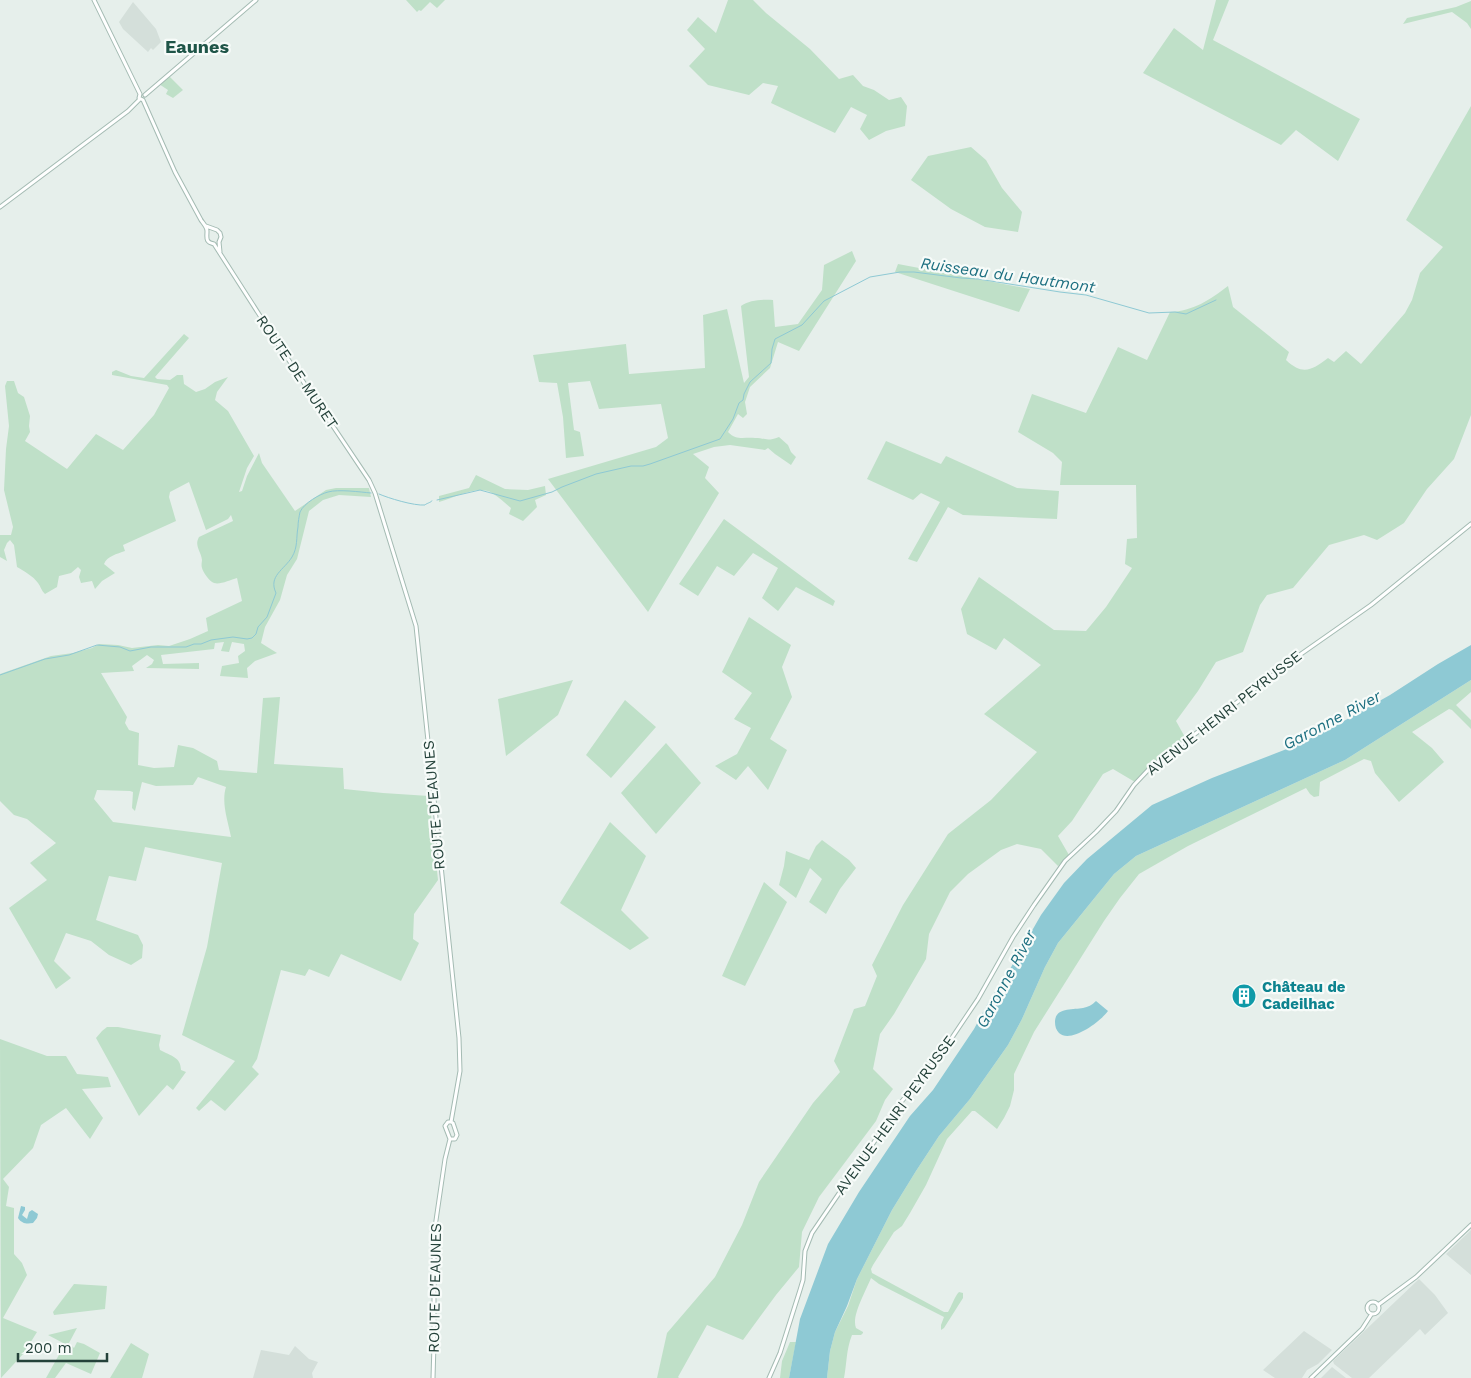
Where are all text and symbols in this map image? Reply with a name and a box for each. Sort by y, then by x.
district label: Eaunes [165,36,229,57]
water label: Ruisseau du Hautmont [919,253,1097,297]
street label: ROUTE DE MURET [252,312,342,432]
street label: AVENUE HENRI PEYRUSSE [1143,647,1305,779]
water label: Garonne River [1280,686,1385,754]
street label: ROUTE D'EAUNES [419,740,449,870]
water label: Garonne River [972,926,1040,1031]
place label: Château de Cadeilhac [1262,978,1346,1013]
building icon: Château de Cadeilhac [1231,983,1257,1009]
street label: AVENUE HENRI PEYRUSSE [831,1032,959,1198]
street label: ROUTE D'EAUNES [425,1223,445,1353]
scale bar [18,1330,106,1362]
text: 200 m [25,1339,72,1357]

